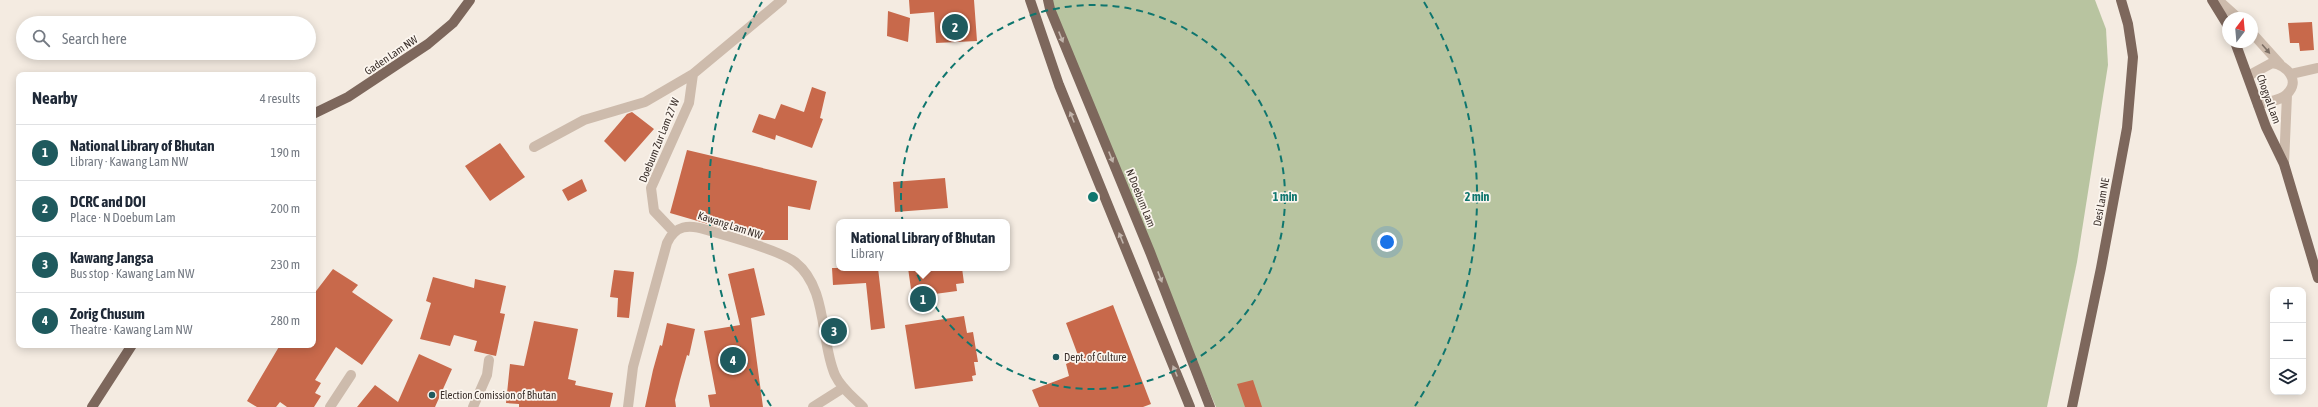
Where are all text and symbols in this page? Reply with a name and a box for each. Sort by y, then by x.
pin: 2 [942,12,968,42]
north arrow [2222,12,2258,48]
search box [16,16,316,60]
icon: search [30,27,52,49]
text: Search here [62,30,127,47]
one-way arrow [1058,31,1064,42]
street label: Gaden Lam NW [362,33,420,77]
one-way arrow [2261,44,2270,53]
street label: Chogyal Lam [2255,73,2283,125]
text: Nearby [32,88,78,108]
text: 4 results [260,91,300,106]
street label: Doebum Zur Lam 27 W [637,96,681,184]
one-way arrow [1069,112,1075,123]
text: National Library of Bhutan [70,137,215,154]
text: 1 [42,145,48,160]
text: 190 m [271,145,300,160]
one-way arrow [1108,151,1114,163]
text: Library · Kawang Lam NW [70,154,188,169]
street label: N Doebum Lam [1124,167,1158,229]
street label: Desi Lam NE [2091,177,2111,227]
centre of rings [1086,190,1100,204]
text: 1 min [1273,190,1297,204]
text: 2 min [1465,190,1489,204]
text: DCRC and DOI [70,193,146,210]
text: 2 [42,201,48,216]
text: 200 m [271,201,300,216]
street label: Kawang Lam NW [696,209,764,241]
text: Place · N Doebum Lam [70,210,176,225]
popup [836,219,1010,271]
text: National Library of Bhutan [851,229,995,246]
one-way arrow [1118,232,1124,243]
your location [1377,232,1397,252]
text: Library [851,246,884,261]
text: Kawang Jangsa [70,249,153,266]
text: 3 [42,257,48,272]
text: 230 m [271,257,300,272]
text: Bus stop · Kawang Lam NW [70,266,194,281]
one-way arrow [1157,272,1163,284]
pin: 1 [910,284,936,314]
map controls [2270,287,2306,395]
button: + [2270,287,2306,323]
text: Zorig Chusum [70,305,145,322]
text: 4 [42,313,48,328]
text: 280 m [271,313,300,328]
pin: 3 [821,316,847,346]
text: Theatre · Kawang Lam NW [70,322,192,337]
button: − [2270,323,2306,359]
pin: 4 [720,345,746,375]
place label: Dept. of Culture [1064,351,1127,363]
marker: Dept. of Culture [1051,352,1061,362]
button: layers [2270,359,2306,395]
one-way arrow [1172,364,1178,376]
place label: Election Comission of Bhutan [440,389,556,401]
marker: Election Comission of Bhutan [427,390,437,400]

